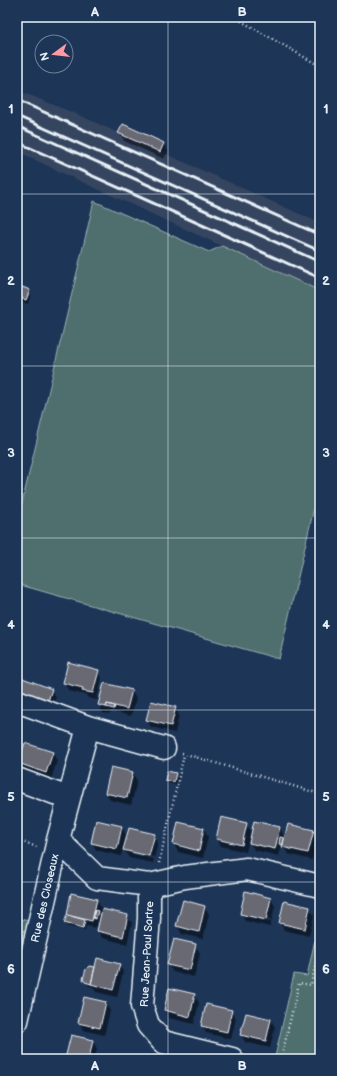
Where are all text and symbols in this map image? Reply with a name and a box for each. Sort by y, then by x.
text: A [90,4,99,20]
text: B [237,4,247,20]
north arrow [34,34,74,74]
text: N [37,51,52,62]
text: 1 [8,101,14,117]
text: 1 [323,101,329,117]
text: 2 [7,273,15,289]
text: 2 [322,273,330,289]
text: 3 [7,445,15,461]
text: 3 [322,445,330,461]
text: 4 [7,617,15,633]
text: 4 [322,617,330,633]
text: 5 [7,789,15,805]
text: 5 [322,789,330,805]
street label: Rue des Closeaux [28,852,62,944]
street label: Rue Jean-Paul Sartre [138,900,156,1007]
text: 6 [7,961,15,977]
text: 6 [322,961,330,977]
text: A [90,1058,99,1074]
text: B [237,1058,247,1074]

